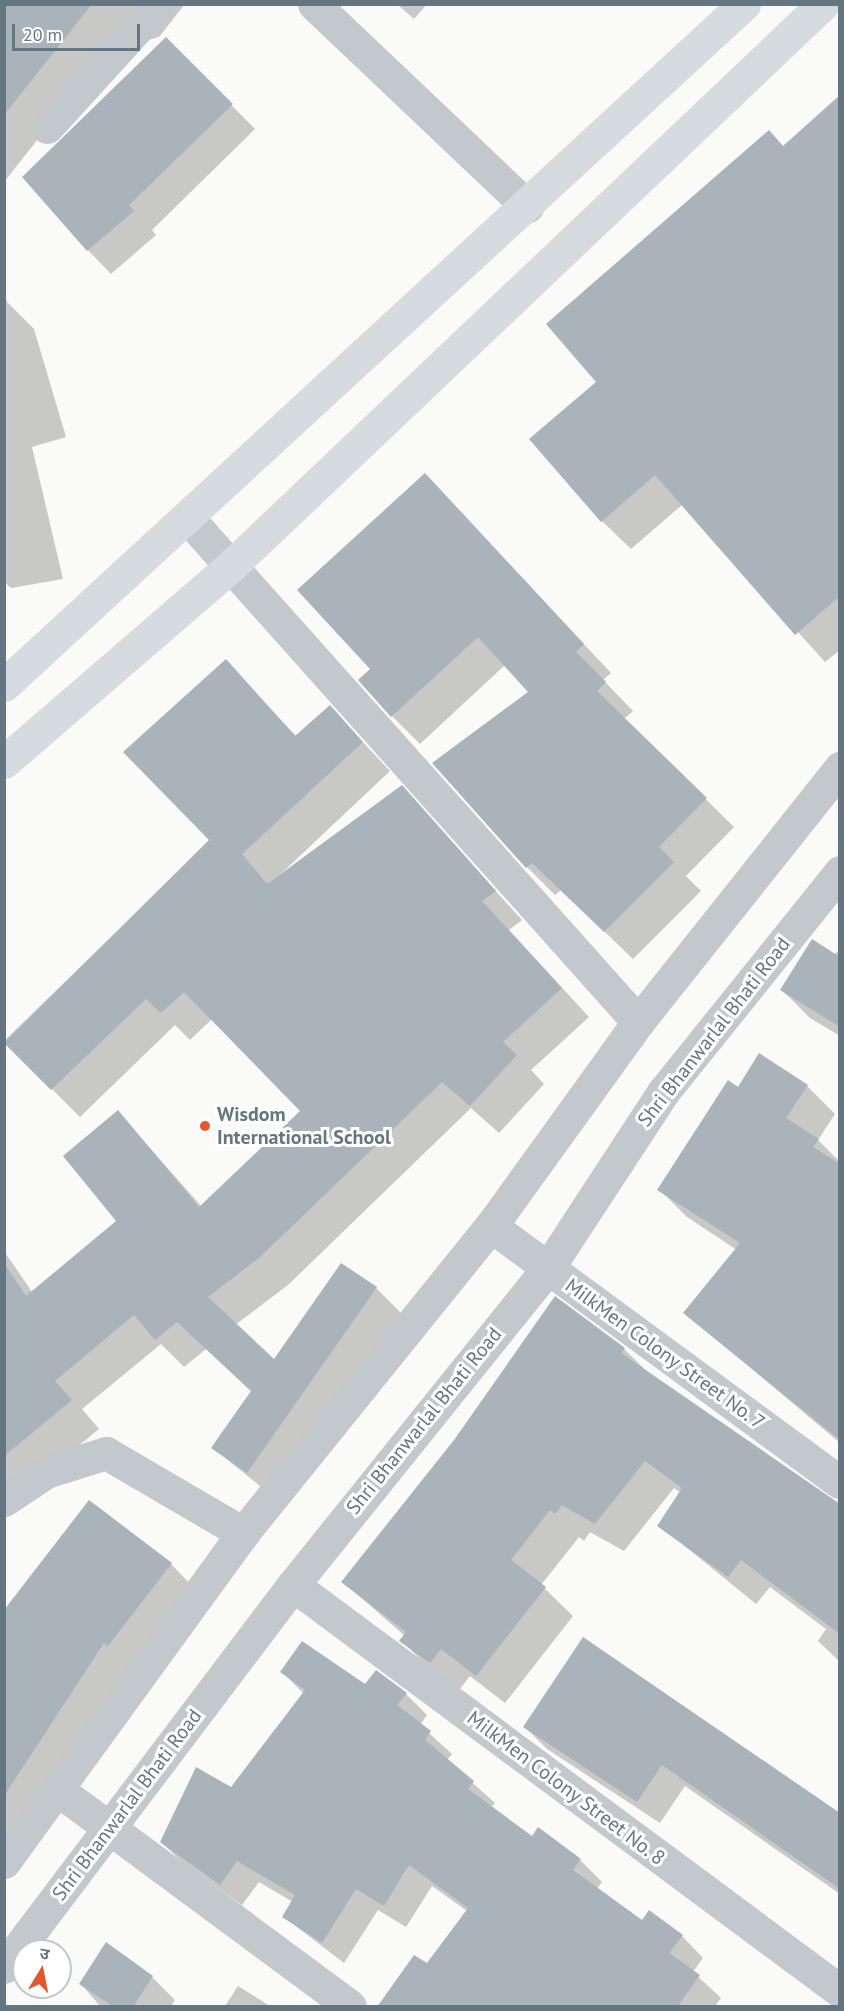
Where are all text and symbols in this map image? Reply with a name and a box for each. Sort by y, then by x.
scale bar [15,12,142,50]
text: 20 m [23,23,62,46]
street label: Shri Bhanwarlal Bhati Road [633,933,795,1131]
place label: Wisdom International School [217,1102,391,1149]
marker: Wisdom International School [198,1119,212,1133]
street label: MilkMen Colony Street No. 7 [560,1273,770,1435]
street label: Shri Bhanwarlal Bhati Road [341,1323,507,1519]
street label: Shri Bhanwarlal Bhati Road [47,1705,207,1905]
street label: MilkMen Colony Street No. 8 [462,1705,670,1871]
north arrow [12,1939,72,1999]
text: उ [38,1943,51,1964]

